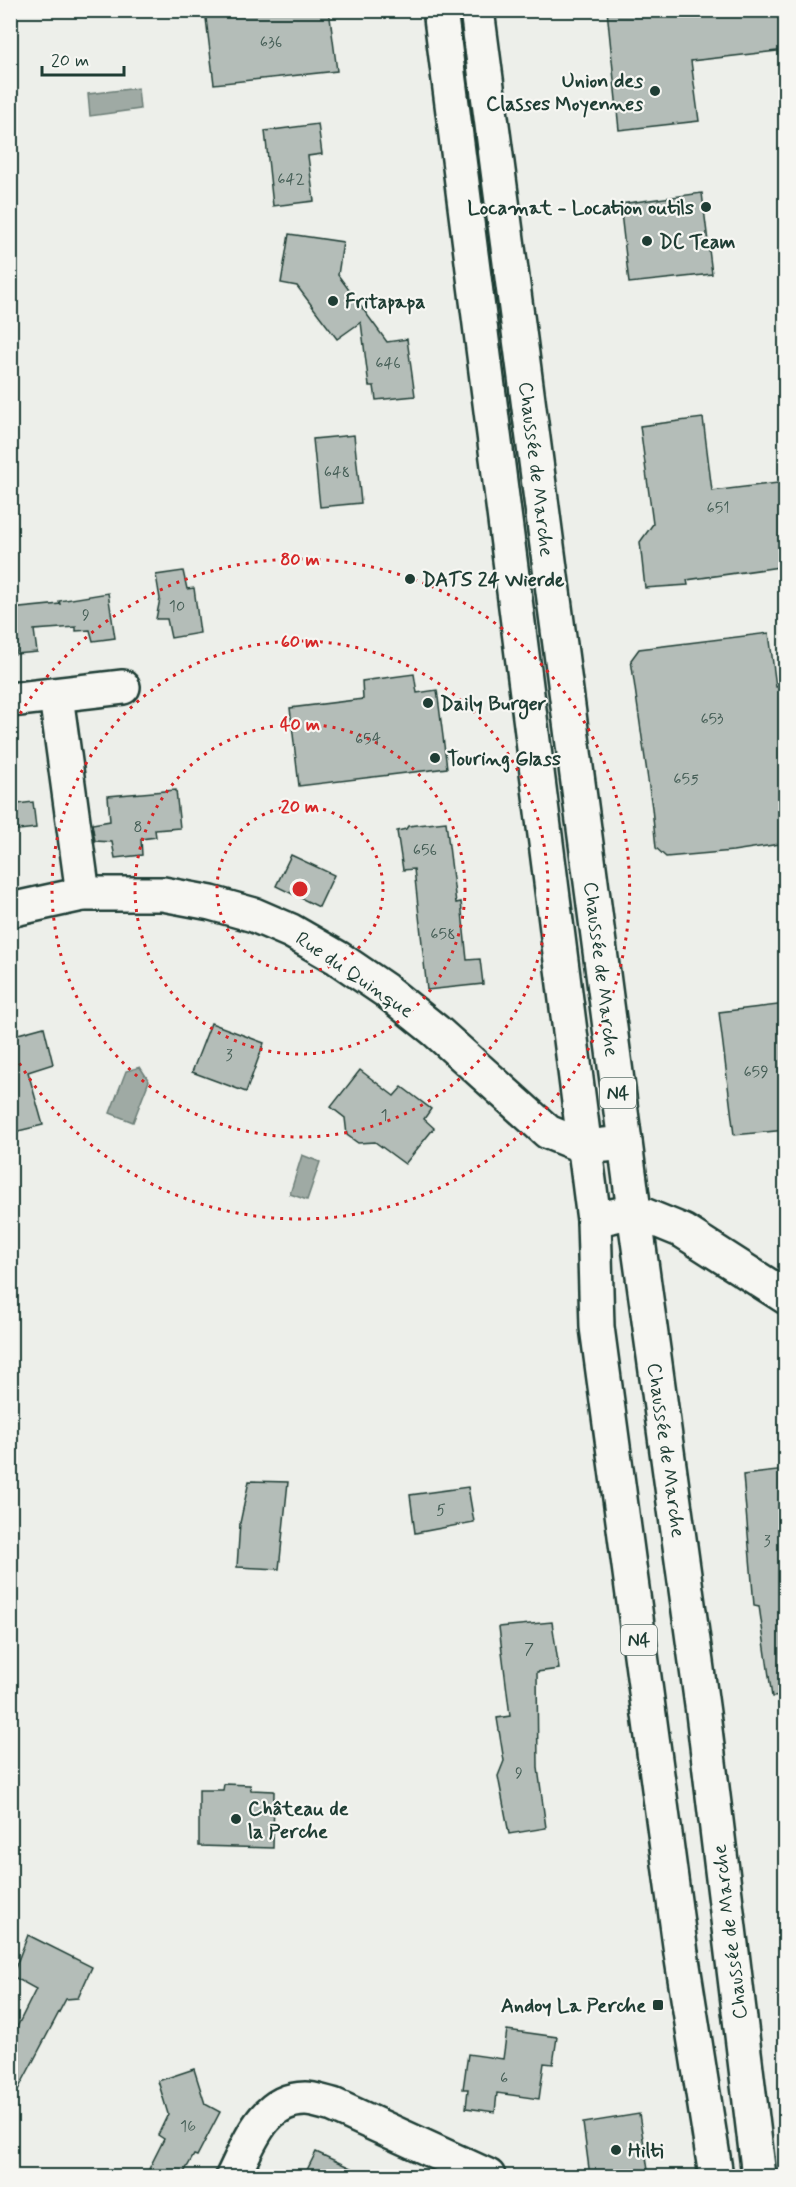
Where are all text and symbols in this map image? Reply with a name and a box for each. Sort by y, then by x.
house number: 636 [260,32,282,53]
scale bar [42,39,124,77]
text: 20 m [51,49,89,73]
place label: Union des Classes Moyennes [486,68,643,118]
marker: Union des Classes Moyennes [648,84,662,98]
house number: 642 [277,169,305,190]
place label: Locamat - Location outils [468,195,694,222]
marker: Locamat - Location outils [699,200,713,214]
place label: DC Team [659,229,736,256]
marker: DC Team [640,234,654,248]
place label: Fritapapa [345,289,426,316]
marker: Fritapapa [326,294,340,308]
house number: 646 [375,353,401,374]
street label: Chaussée de Marche [511,380,560,558]
house number: 648 [324,462,350,483]
house number: 651 [707,498,729,519]
text: 80 m [280,548,320,572]
place label: DATS 24 Wierde [422,567,565,594]
marker: DATS 24 Wierde [403,572,417,586]
house number: 10 [169,596,185,617]
house number: 9 [82,605,90,626]
text: 60 m [281,630,319,654]
place label: Daily Burger [440,691,547,720]
marker: Daily Burger [421,696,435,710]
house number: 653 [700,709,724,730]
text: 40 m [280,713,320,737]
house number: 654 [355,729,381,750]
place label: Touring Glass [447,746,561,773]
marker: Touring Glass [428,751,442,765]
house number: 655 [673,769,699,790]
text: 20 m [281,795,319,819]
house number: 8 [133,817,143,838]
house number: 656 [413,840,437,861]
centre of rings [290,879,310,899]
street label: Chaussée de Marche [576,880,625,1058]
house number: 658 [430,924,456,945]
street label: Rue du Quinque [290,926,419,1025]
house number: 3 [225,1045,233,1066]
house number: 659 [743,1062,769,1083]
road number: N4 [600,1078,636,1108]
house number: 1 [380,1105,388,1126]
street label: Chaussée de Marche [640,1361,691,1539]
house number: 5 [436,1500,446,1521]
house number: 3 [763,1531,771,1552]
road number: N4 [621,1625,657,1655]
house number: 7 [524,1639,534,1660]
house number: 9 [515,1763,523,1784]
place label: Château de la Perche [248,1796,349,1846]
marker: Château de la Perche [229,1812,243,1826]
street label: Chaussée de Marche [706,1843,755,2021]
place label: Andoy La Perche [501,1993,646,2020]
marker: Andoy La Perche [651,1998,665,2012]
house number: 6 [500,2068,508,2089]
house number: 16 [180,2116,196,2137]
place label: Hilti [628,2138,663,2165]
marker: Hilti [609,2143,623,2157]

